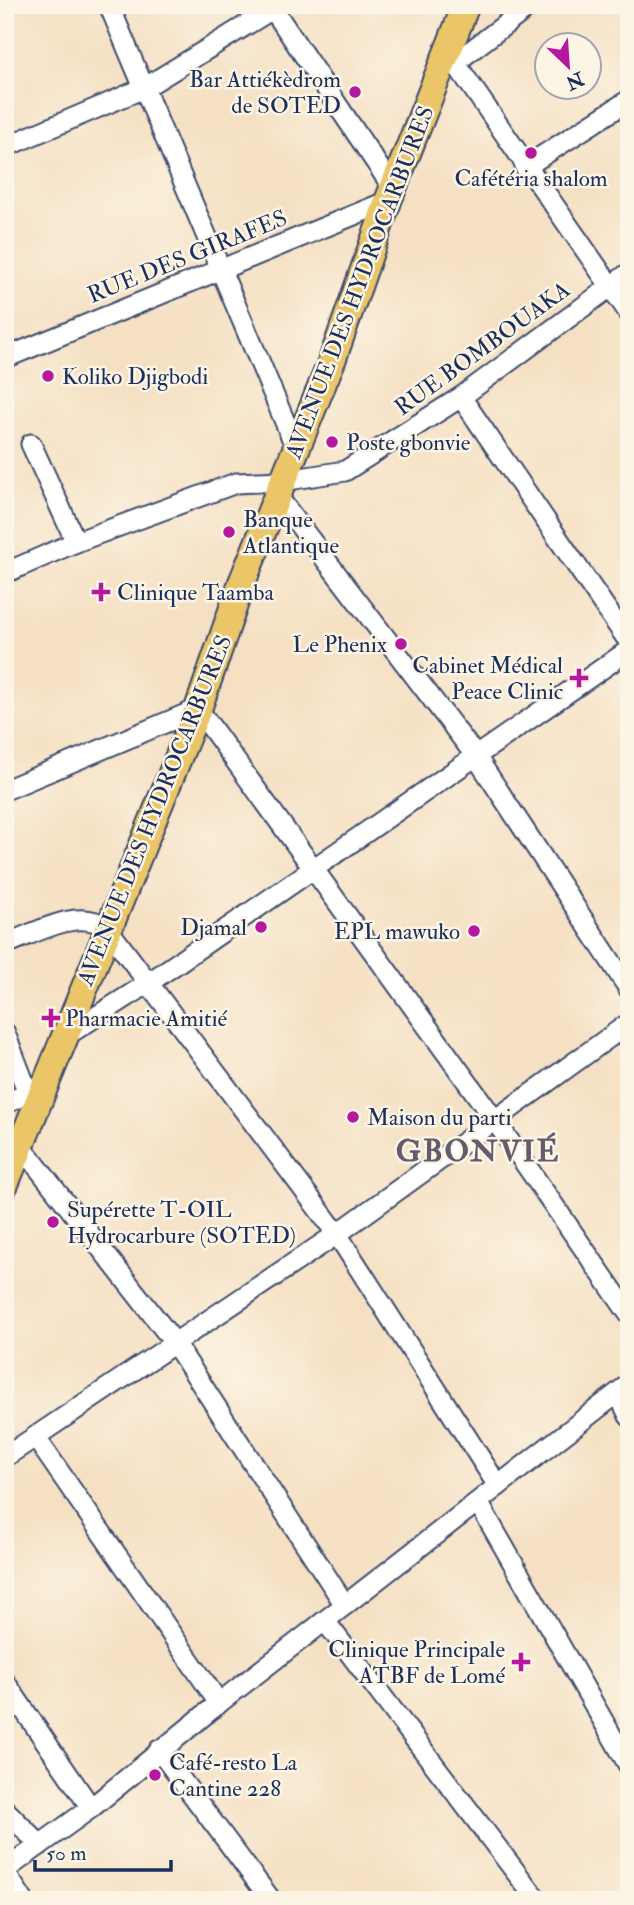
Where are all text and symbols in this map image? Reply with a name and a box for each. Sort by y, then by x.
north arrow [532,32,602,102]
place label: Bar Attiékèdrom de SOTED [189,65,341,120]
text: N [561,66,588,95]
marker: Bar Attiékèdrom de SOTED [347,84,363,100]
street label: AVENUE DES HYDROCARBURES [278,102,440,464]
marker: Cafétéria shalom [523,145,539,161]
place label: Cafétéria shalom [454,164,608,193]
street label: RUE DES GIRAFES [83,203,291,310]
street label: RUE BOMBOUAKA [389,275,576,422]
place label: Koliko Djigbodi [62,362,208,391]
marker: Koliko Djigbodi [40,368,56,384]
place label: Poste gbonvie [346,428,471,457]
marker: Poste gbonvie [324,434,340,450]
place label: Banque Atlantique [242,505,339,560]
marker: Banque Atlantique [221,524,237,540]
place label: Clinique Taamba [117,578,275,607]
marker: Clinique Taamba [91,582,111,602]
place label: Le Phenix [293,630,387,659]
street label: AVENUE DES HYDROCARBURES [70,631,238,991]
marker: Le Phenix [393,636,409,652]
place label: Cabinet Médical Peace Clinic [412,651,563,706]
marker: Cabinet Médical Peace Clinic [569,668,589,688]
place label: Djamal [180,913,247,942]
place label: EPL mawuko [334,917,460,946]
marker: Djamal [253,919,269,935]
marker: EPL mawuko [466,923,482,939]
place label: Pharmacie Amitié [65,1004,227,1033]
marker: Pharmacie Amitié [43,1010,59,1026]
place label: Maison du parti [367,1103,512,1133]
marker: Maison du parti [345,1109,361,1125]
district label: GBONVIÉ [396,1132,560,1170]
place label: Supérette T-OIL Hydrocarbure (SOTED) [67,1195,296,1250]
marker: Supérette T-OIL Hydrocarbure (SOTED) [45,1214,61,1230]
place label: Clinique Principale ATBF de Lomé [328,1635,505,1690]
marker: Clinique Principale ATBF de Lomé [511,1652,531,1672]
place label: Café-resto La Cantine 228 [169,1748,298,1803]
marker: Café-resto La Cantine 228 [147,1767,163,1783]
scale bar [35,1828,172,1872]
text: 50 m [46,1840,87,1867]

